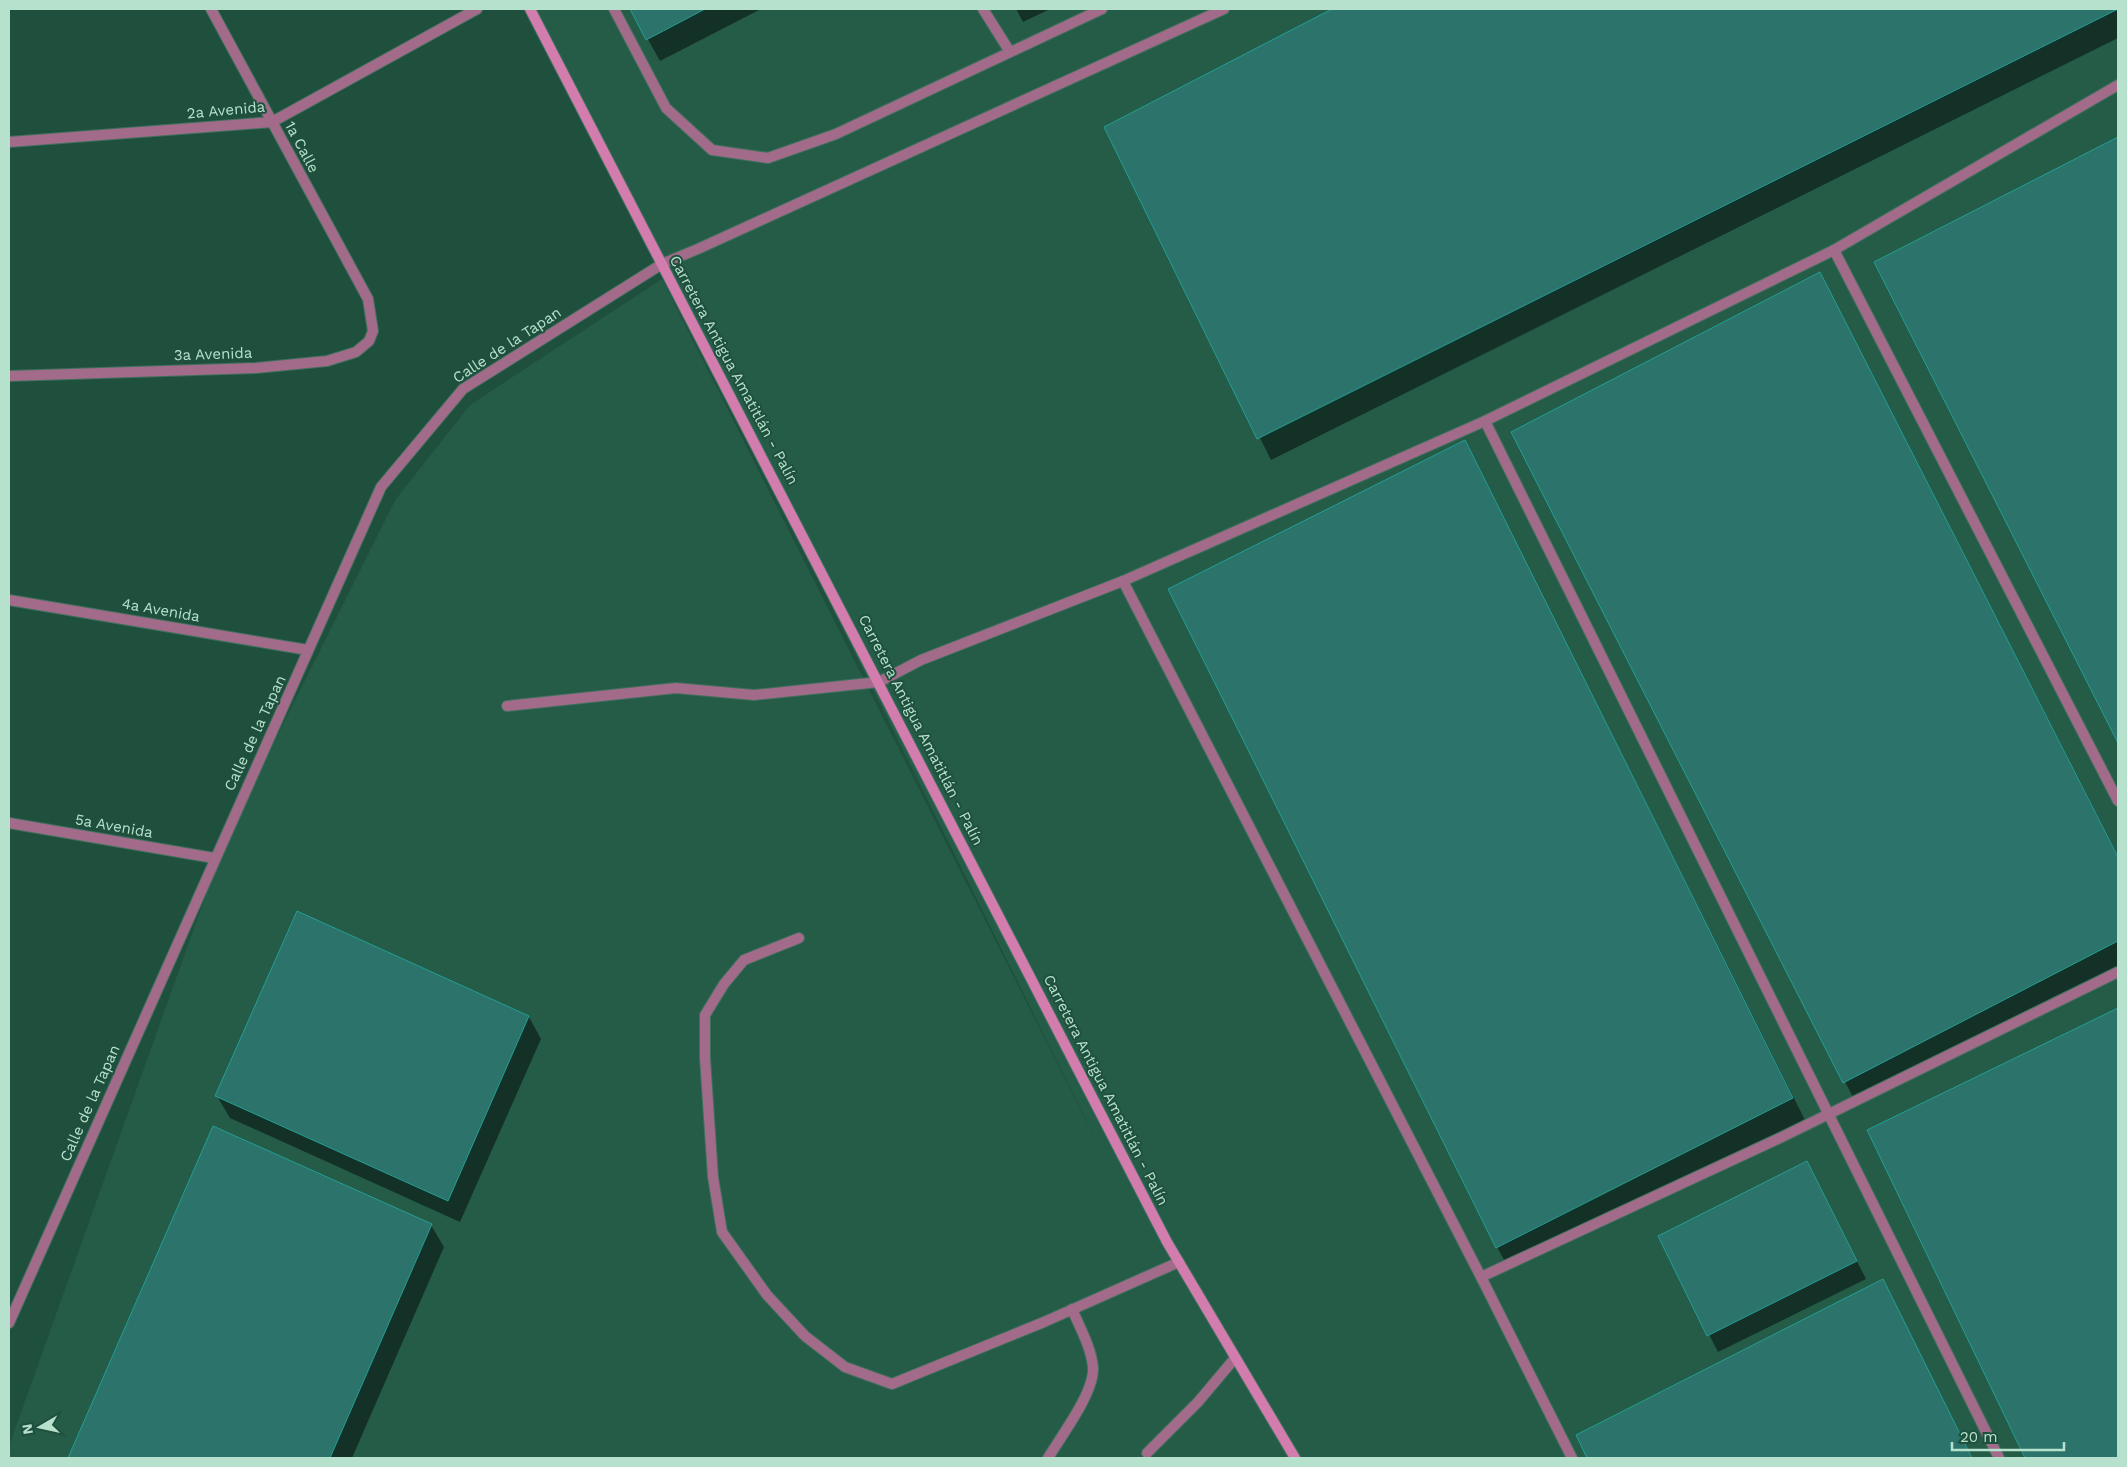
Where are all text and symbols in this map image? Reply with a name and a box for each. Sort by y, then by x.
street label: 2a Avenida [186,98,266,122]
street label: 1a Calle [281,118,323,176]
street label: Carretera Antigua Amatitlán - Palín [666,252,802,488]
street label: Calle de la Tapan [449,303,565,387]
street label: 3a Avenida [173,344,253,364]
street label: 4a Avenida [121,594,202,626]
street label: Carretera Antigua Amatitlán - Palín [855,612,987,848]
street label: Calle de la Tapan [220,672,290,794]
street label: 5a Avenida [74,810,155,842]
street label: Carretera Antigua Amatitlán - Palín [1040,972,1172,1208]
street label: Calle de la Tapan [56,1042,124,1164]
north arrow [15,1402,65,1452]
scale bar [1952,1420,2064,1452]
text: N [18,1423,36,1435]
text: 20 m [1960,1428,1998,1446]

